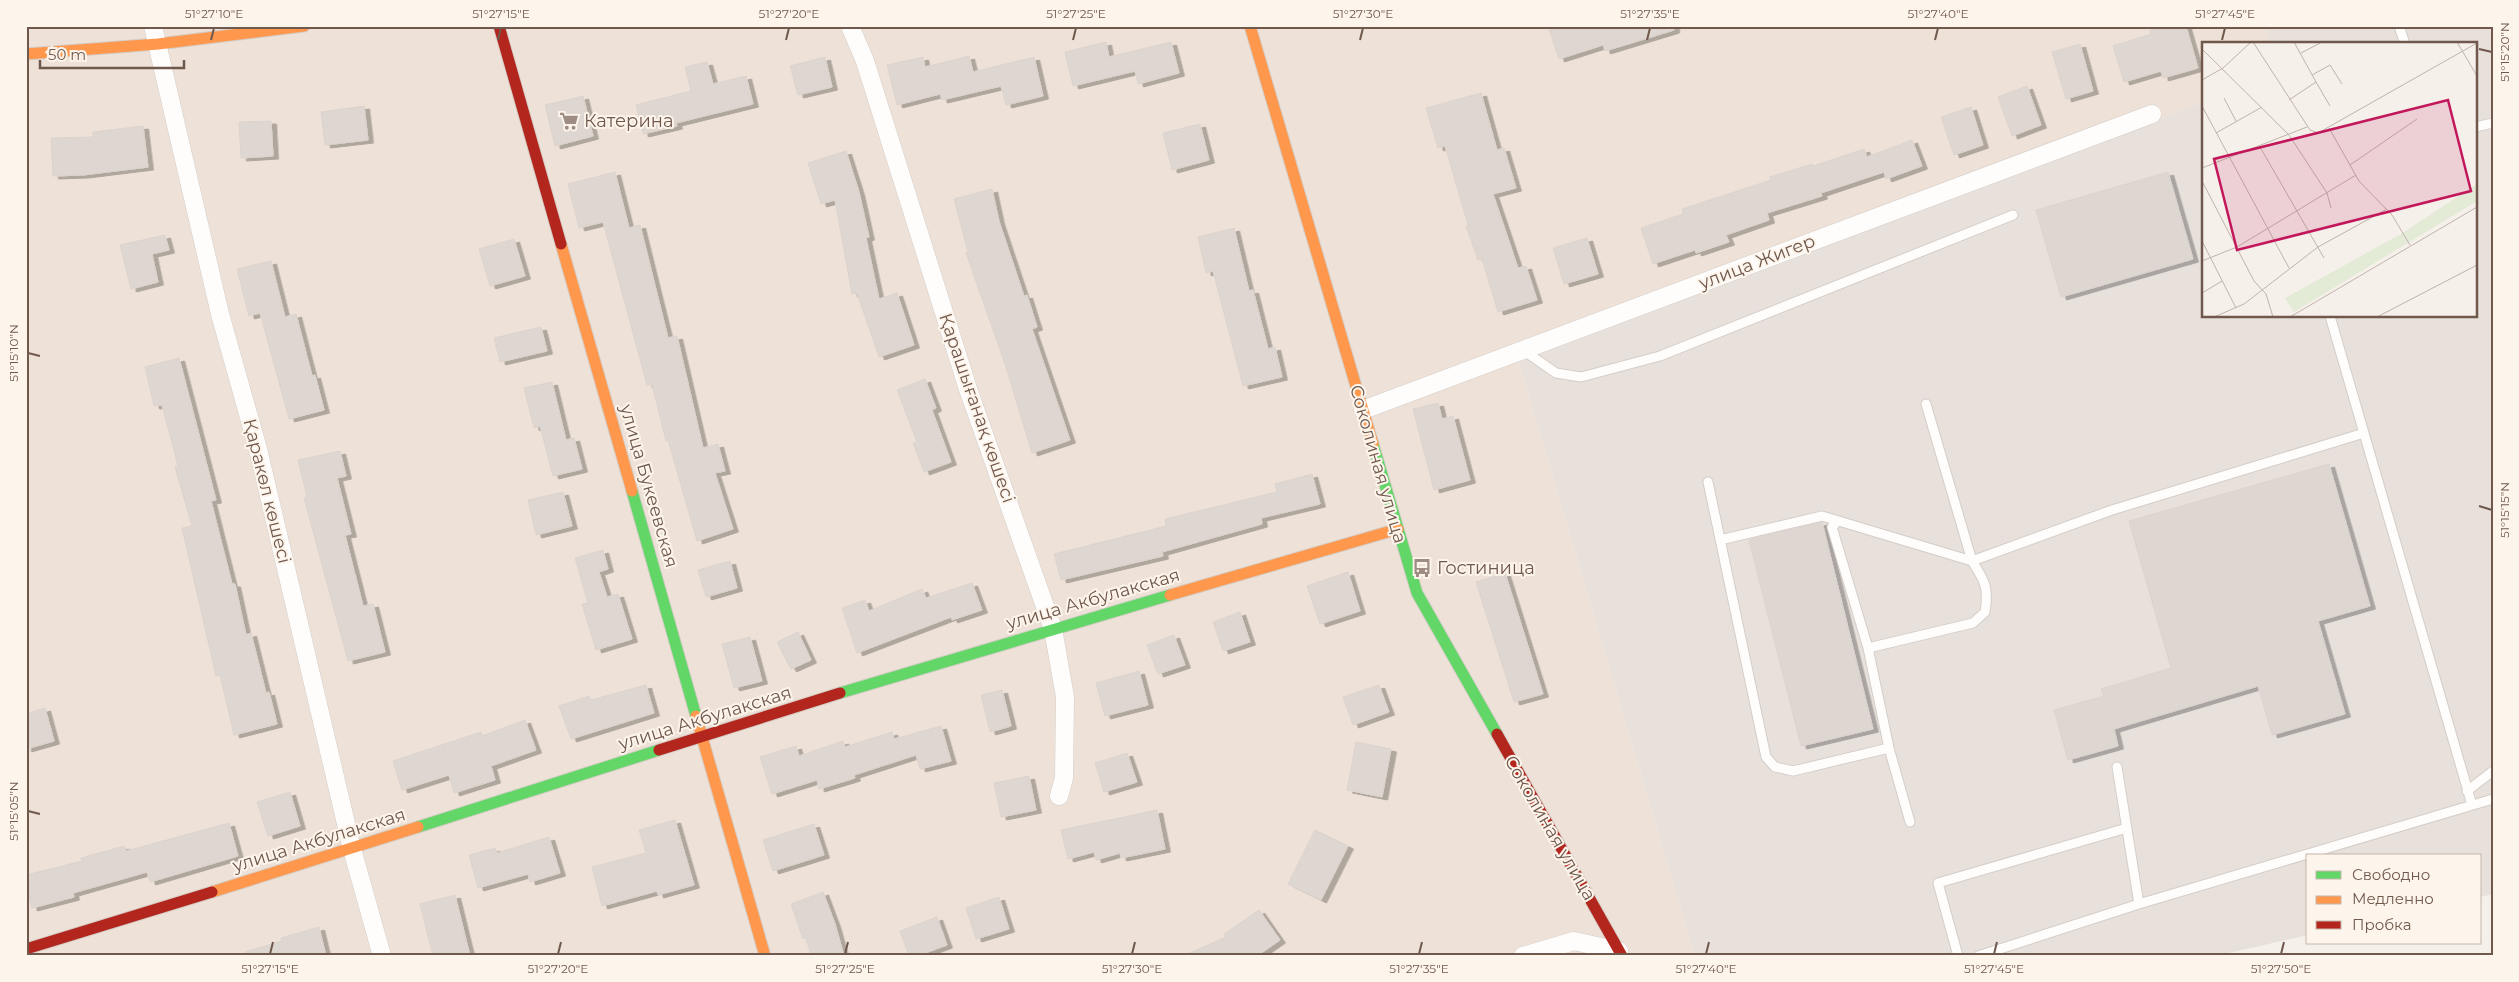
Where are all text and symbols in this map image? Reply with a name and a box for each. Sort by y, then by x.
text: 51°27'10"E [185,6,243,21]
text: 51°27'15"E [472,6,530,21]
text: 51°27'20"E [759,6,819,21]
text: 51°27'25"E [1046,6,1106,21]
text: 51°27'30"E [1333,6,1393,21]
text: 51°27'35"E [1620,6,1680,21]
text: 51°27'40"E [1907,6,1969,21]
text: 51°27'45"E [2195,6,2255,21]
text: 51°15'20"N [2497,22,2512,82]
scale bar [40,38,184,70]
inset map [2202,42,2476,318]
text: 50 m [48,45,86,64]
supermarket icon: Катерина [558,110,580,132]
place label: Катерина [584,110,673,132]
street label: улица Жигер [1695,230,1818,295]
street label: Қарашығанақ көшесі [934,310,1020,506]
text: 51°15'10"N [6,324,21,382]
street label: Соколиная улица [1345,382,1411,546]
street label: улица Букеевская [615,401,683,570]
street label: Қаракөл көшесі [238,416,296,566]
text: 51°15'15"N [2497,482,2512,538]
bus stop icon: Гостиница [1411,557,1433,579]
place label: Гостиница [1437,557,1535,579]
street label: улица Акбулакская [1003,564,1182,635]
street label: улица Акбулакская [615,681,794,755]
street label: Соколиная улица [1500,752,1600,904]
text: 51°15'05"N [6,781,21,841]
street label: улица Акбулакская [229,803,408,877]
legend [2306,854,2482,944]
text: Свободно [2352,865,2430,884]
text: Медленно [2352,889,2434,908]
text: Пробка [2352,915,2411,934]
text: 51°27'15"E [241,961,299,976]
text: 51°27'20"E [528,961,588,976]
text: 51°27'25"E [815,961,875,976]
text: 51°27'30"E [1102,961,1162,976]
text: 51°27'35"E [1389,961,1449,976]
text: 51°27'40"E [1675,961,1737,976]
text: 51°27'45"E [1964,961,2024,976]
text: 51°27'50"E [2251,961,2311,976]

